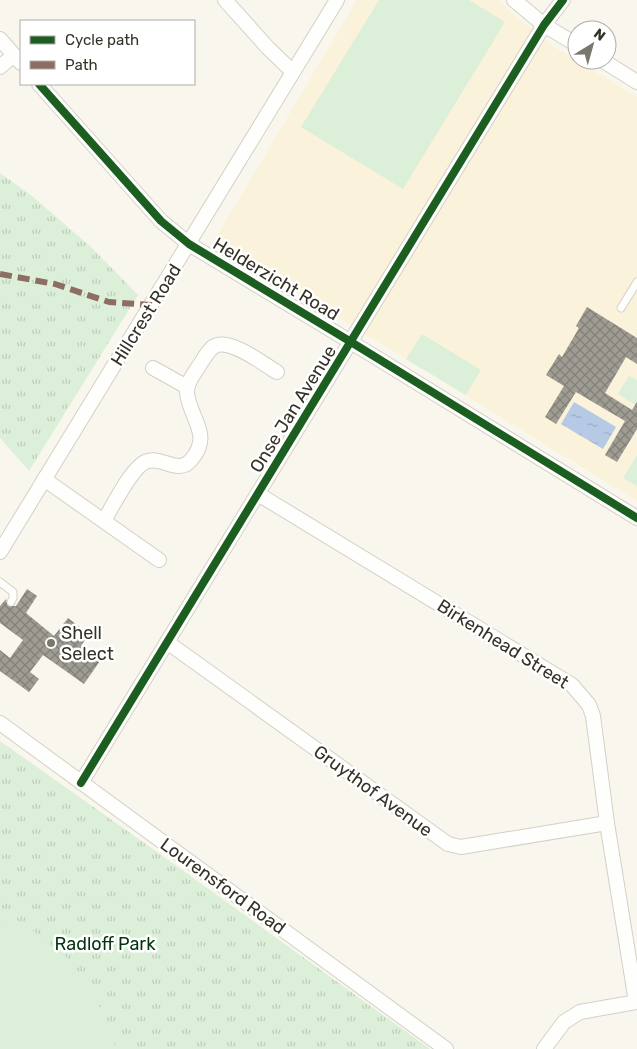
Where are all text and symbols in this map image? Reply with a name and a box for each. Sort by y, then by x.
legend [20,20,195,85]
north arrow [567,20,617,70]
text: N [590,25,609,45]
text: Cycle path [65,31,139,49]
text: Path [65,56,98,74]
street label: Helderzicht Road [209,233,343,325]
street label: Hillcrest Road [106,260,186,370]
street label: Onse Jan Avenue [245,341,341,477]
street label: Birkenhead Street [433,595,573,693]
place label: Shell Select [61,622,114,665]
marker: Shell Select [45,637,57,649]
street label: Gruythof Avenue [309,740,437,842]
street label: Lourensford Road [156,833,290,939]
park label: Radloff Park [55,933,156,955]

